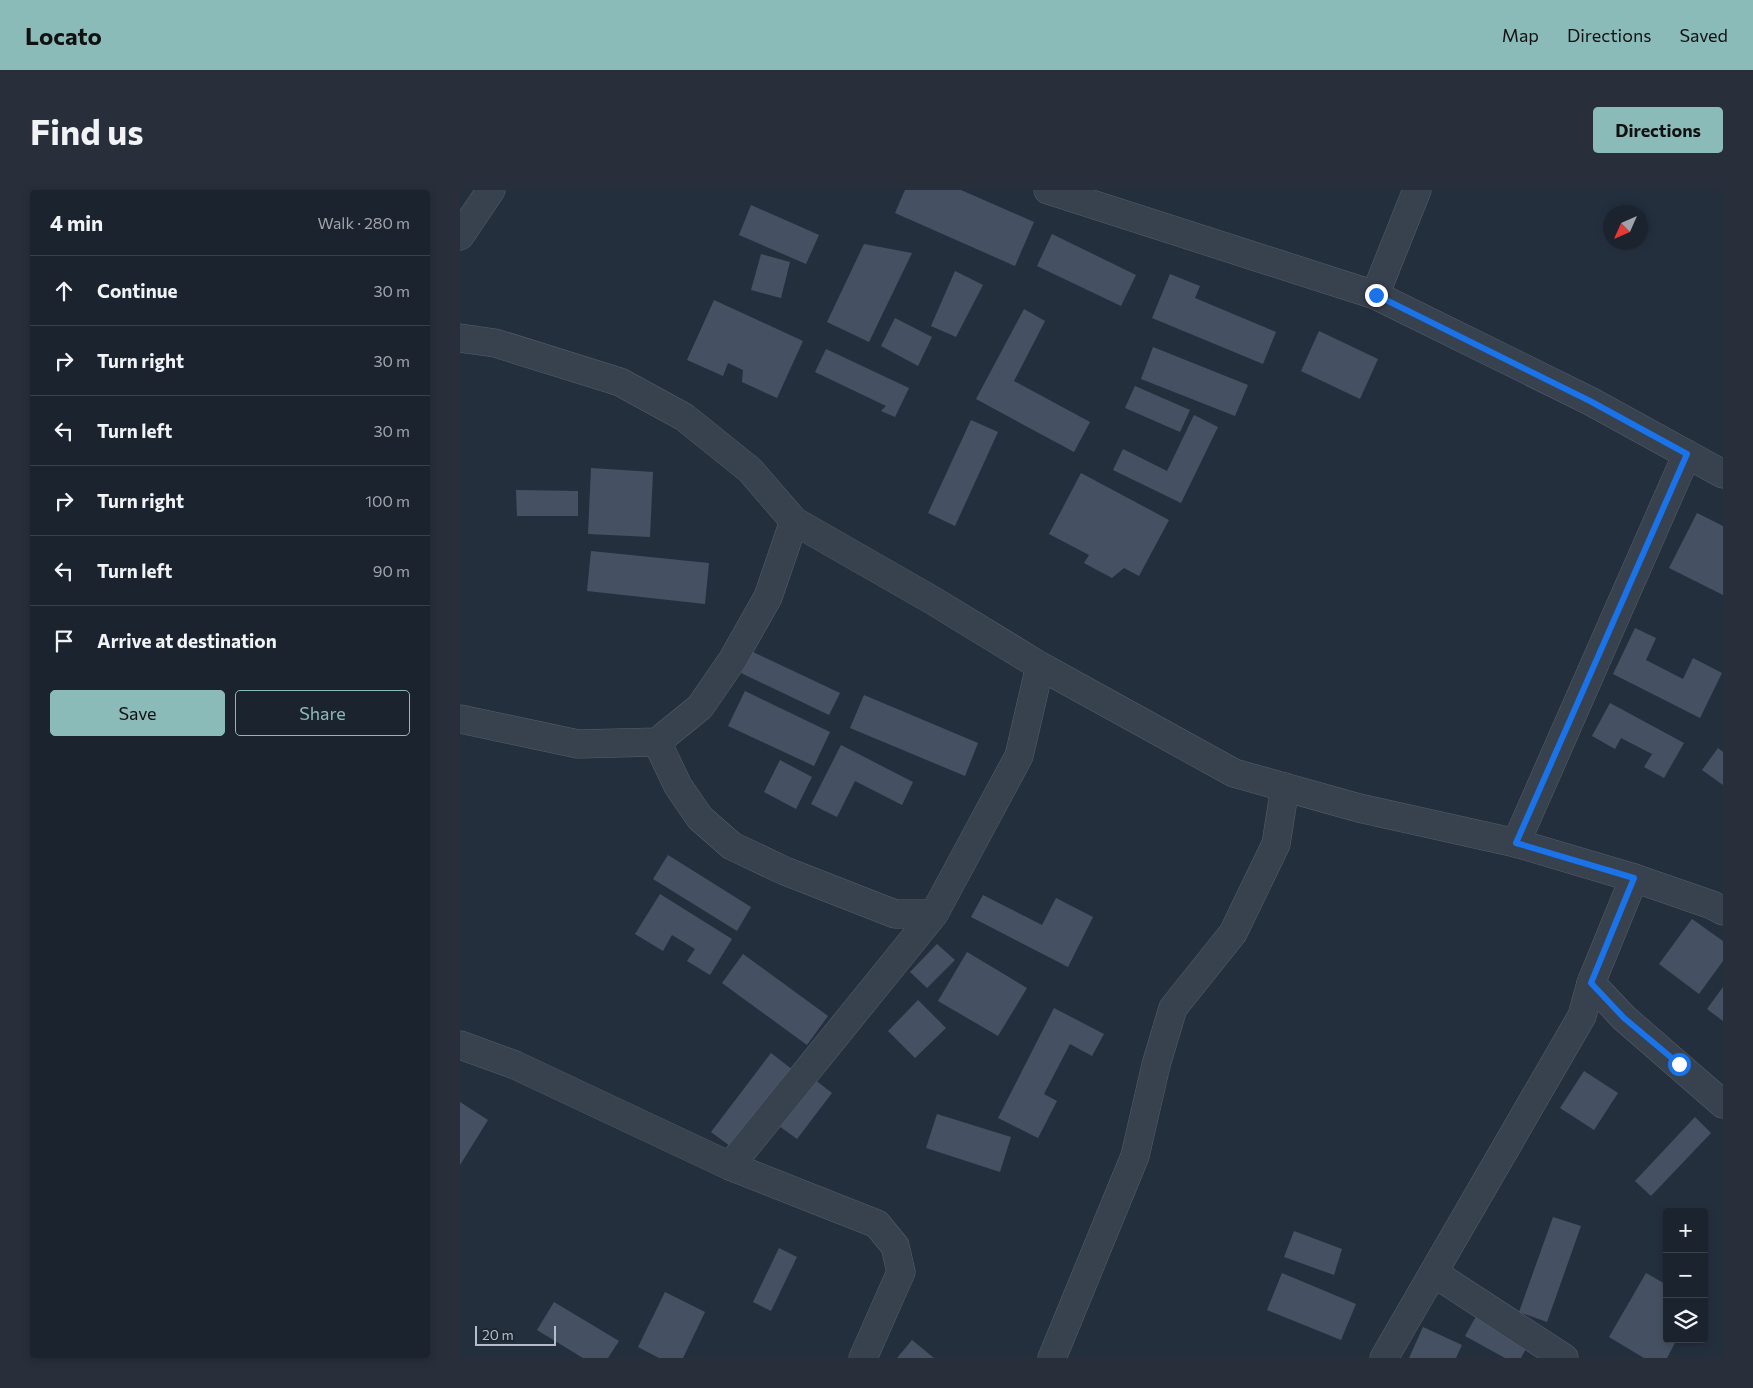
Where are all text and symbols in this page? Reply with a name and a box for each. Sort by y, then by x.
text: Locato [25,21,102,50]
text: Map [1502,24,1539,46]
text: Directions [1567,24,1651,46]
text: Saved [1679,24,1728,46]
button: Directions [1593,107,1723,153]
text: Find us [30,109,144,152]
north arrow [1603,205,1648,250]
text: 4 min [50,210,103,235]
text: Walk · 280 m [318,213,410,232]
icon: ahead [50,277,78,305]
text: Continue [97,279,177,302]
text: 30 m [373,281,410,300]
route end [1365,284,1388,307]
icon: right [50,347,78,375]
text: Turn right [97,349,184,372]
text: 30 m [373,351,410,370]
icon: left [50,417,78,445]
text: Turn left [97,419,172,442]
text: 30 m [373,421,410,440]
icon: right [50,487,78,515]
text: Turn right [97,489,184,512]
text: 100 m [365,491,410,510]
icon: left [50,557,78,585]
text: Turn left [97,559,172,582]
text: 90 m [373,561,410,580]
icon: arrive [50,627,78,655]
text: Arrive at destination [97,629,277,652]
button: Save [50,690,225,736]
button: Share [235,690,410,736]
route start [1668,1053,1691,1076]
map controls [1663,1208,1708,1343]
button: + [1663,1208,1708,1253]
button: − [1663,1253,1708,1298]
button: layers [1663,1298,1708,1343]
scale bar [475,1323,556,1346]
text: 20 m [482,1326,514,1343]

